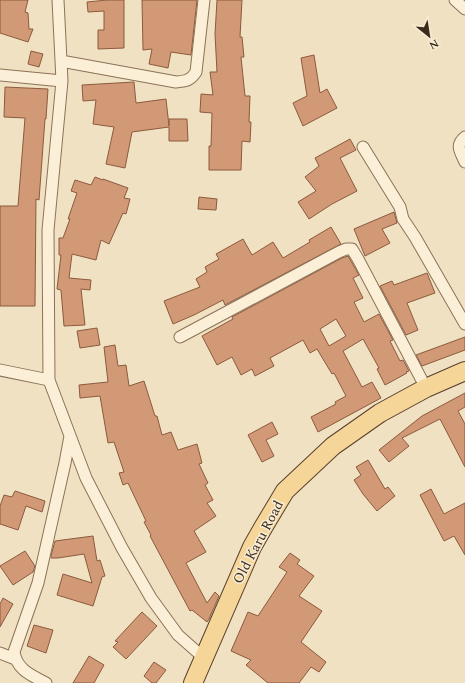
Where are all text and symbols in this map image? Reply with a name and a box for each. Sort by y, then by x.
north arrow [409,16,449,56]
text: N [426,35,442,54]
street label: Old Karu Road [227,496,289,587]

